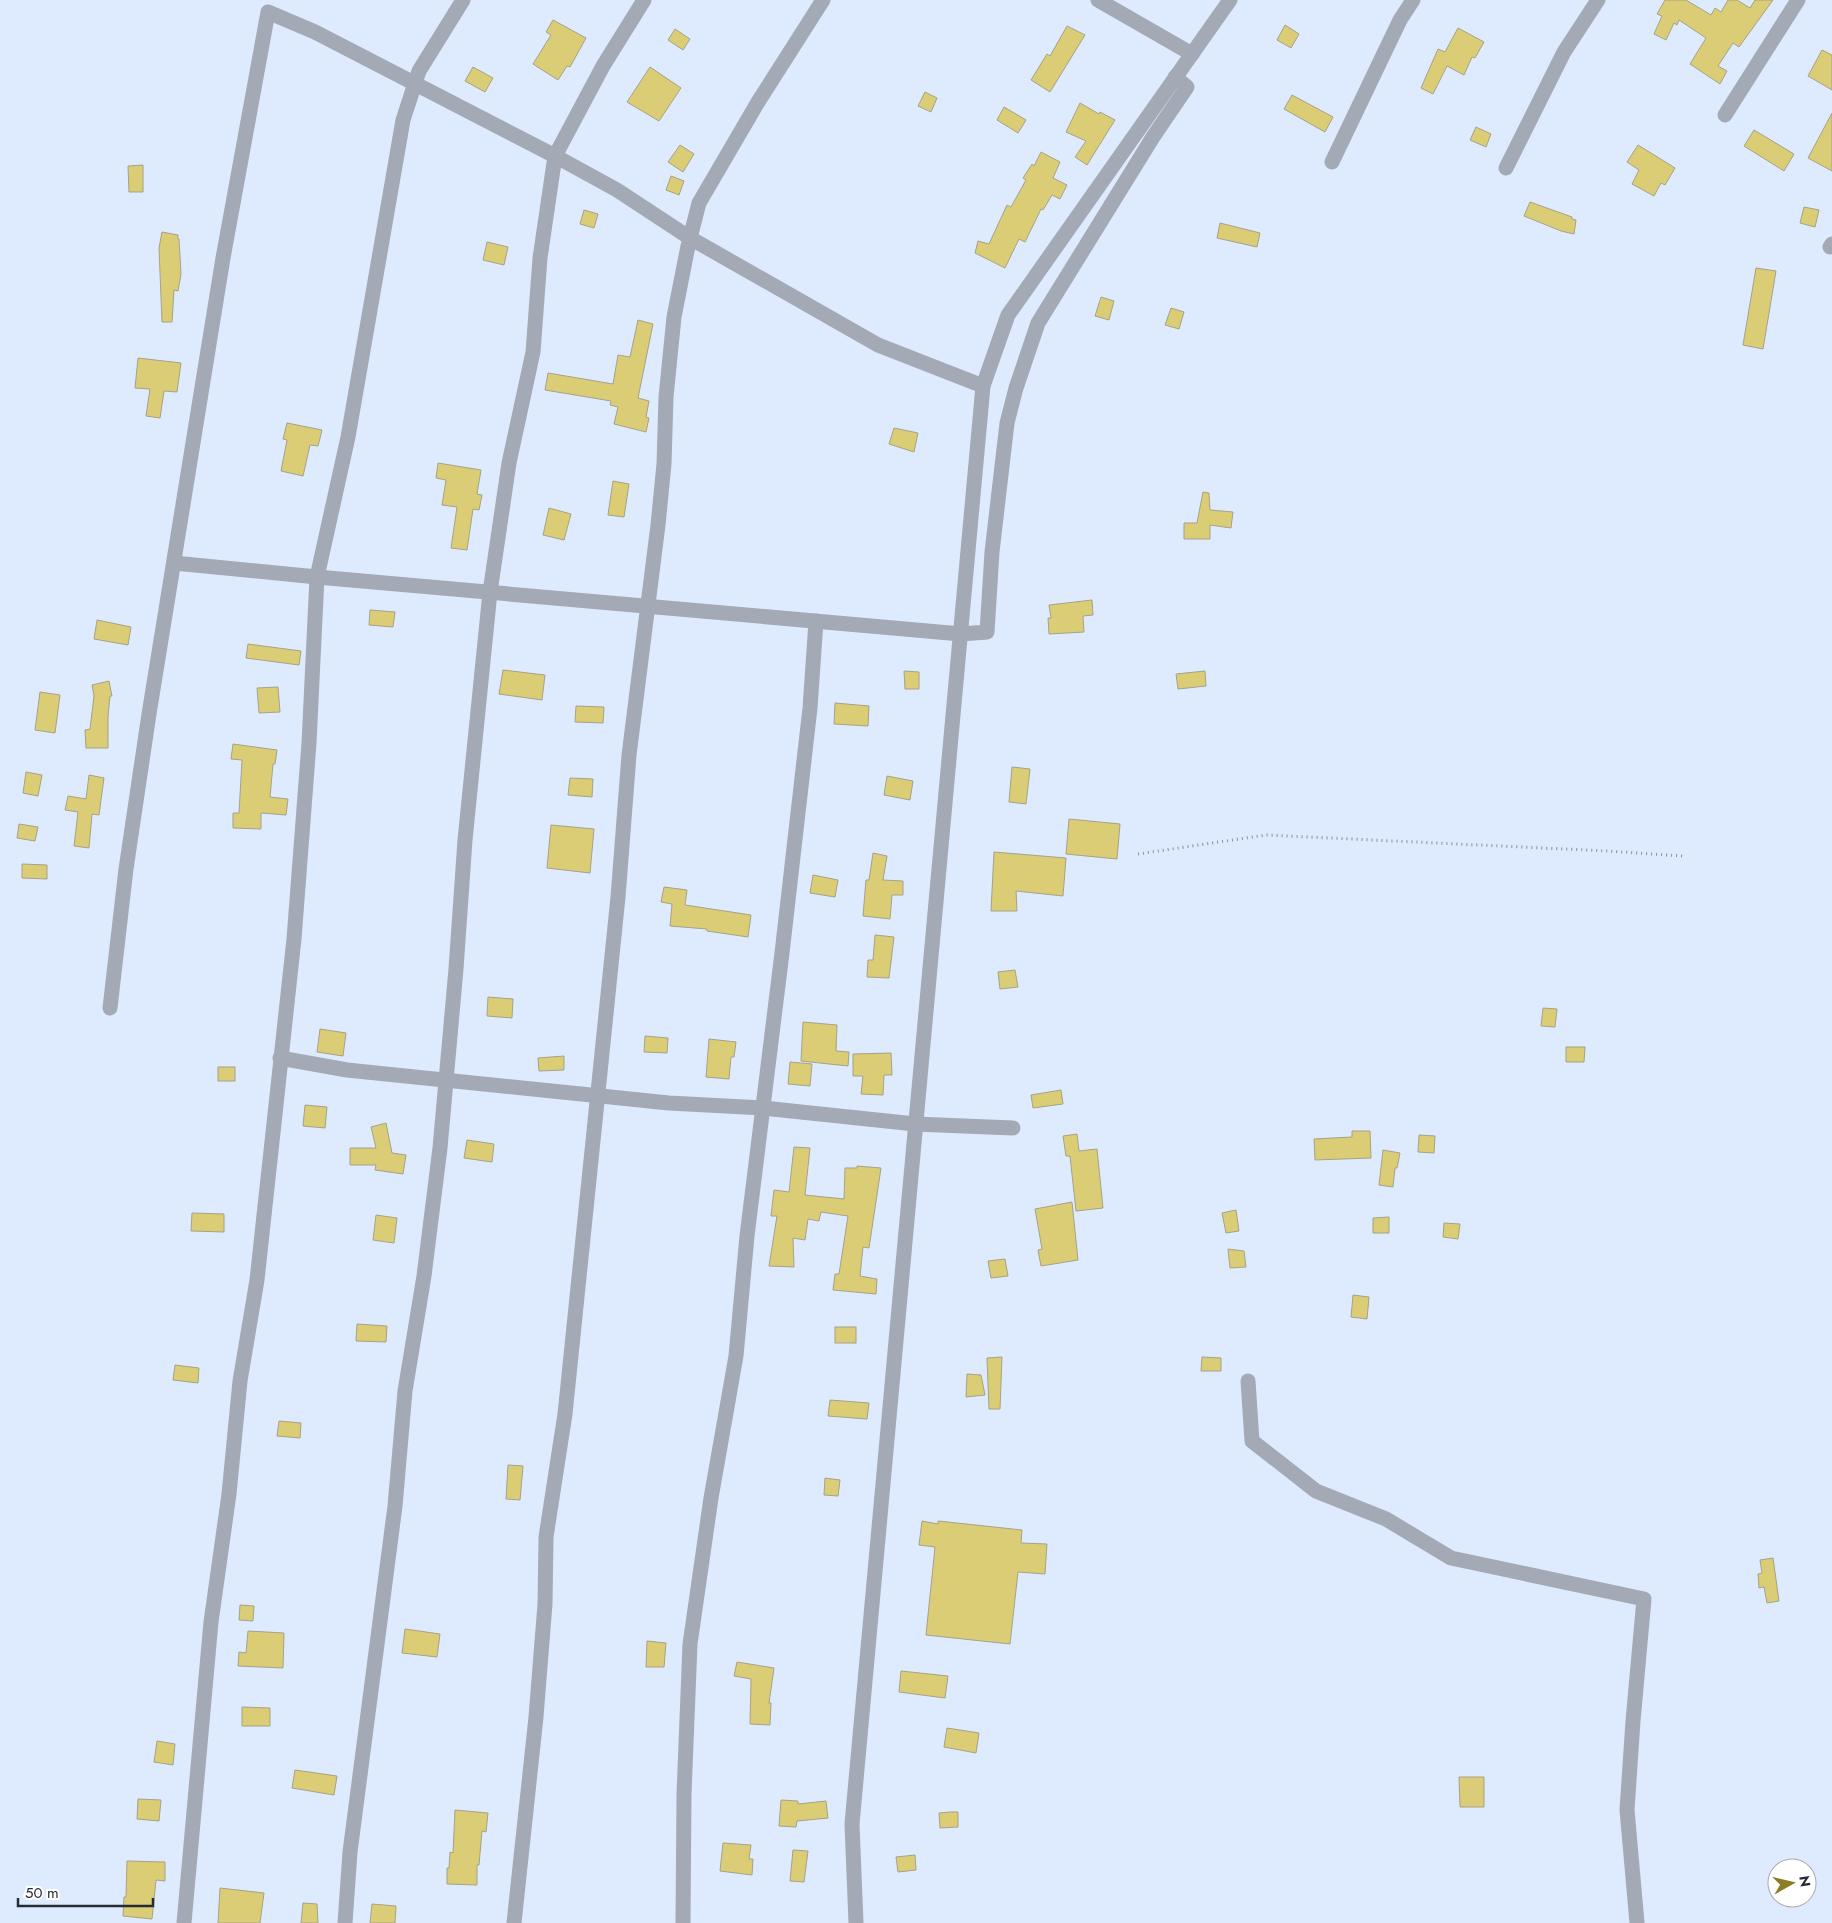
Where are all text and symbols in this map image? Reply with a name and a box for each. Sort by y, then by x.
north arrow [1767,1858,1817,1908]
text: N [1794,1874,1816,1888]
scale bar [18,1876,152,1908]
text: 50 m [25,1882,59,1904]

